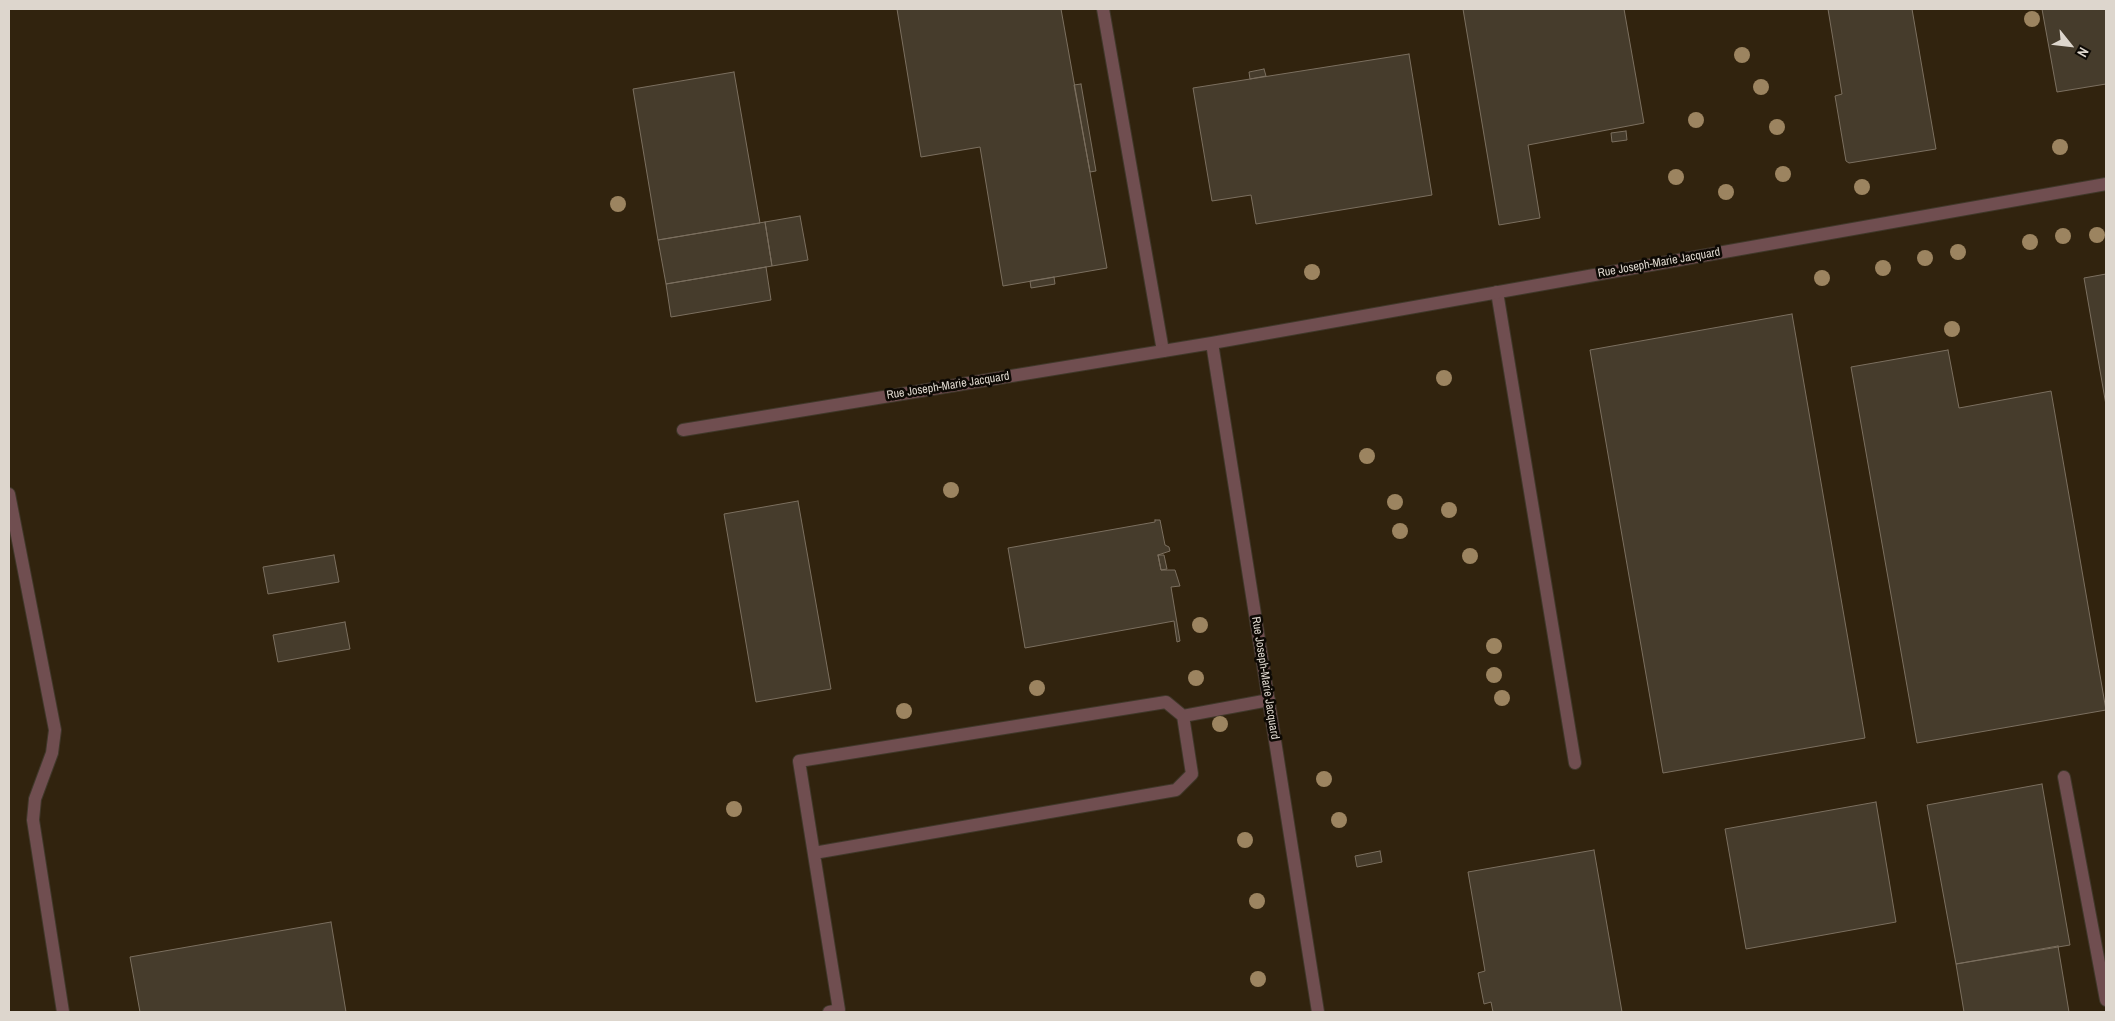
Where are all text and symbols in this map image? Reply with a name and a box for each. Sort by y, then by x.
north arrow [2045,20,2095,70]
text: N [2073,44,2093,60]
street label: Rue Joseph-Marie Jacquard [1597,245,1721,281]
street label: Rue Joseph-Marie Jacquard [886,369,1010,403]
street label: Rue Joseph-Marie Jacquard [1248,616,1282,740]

